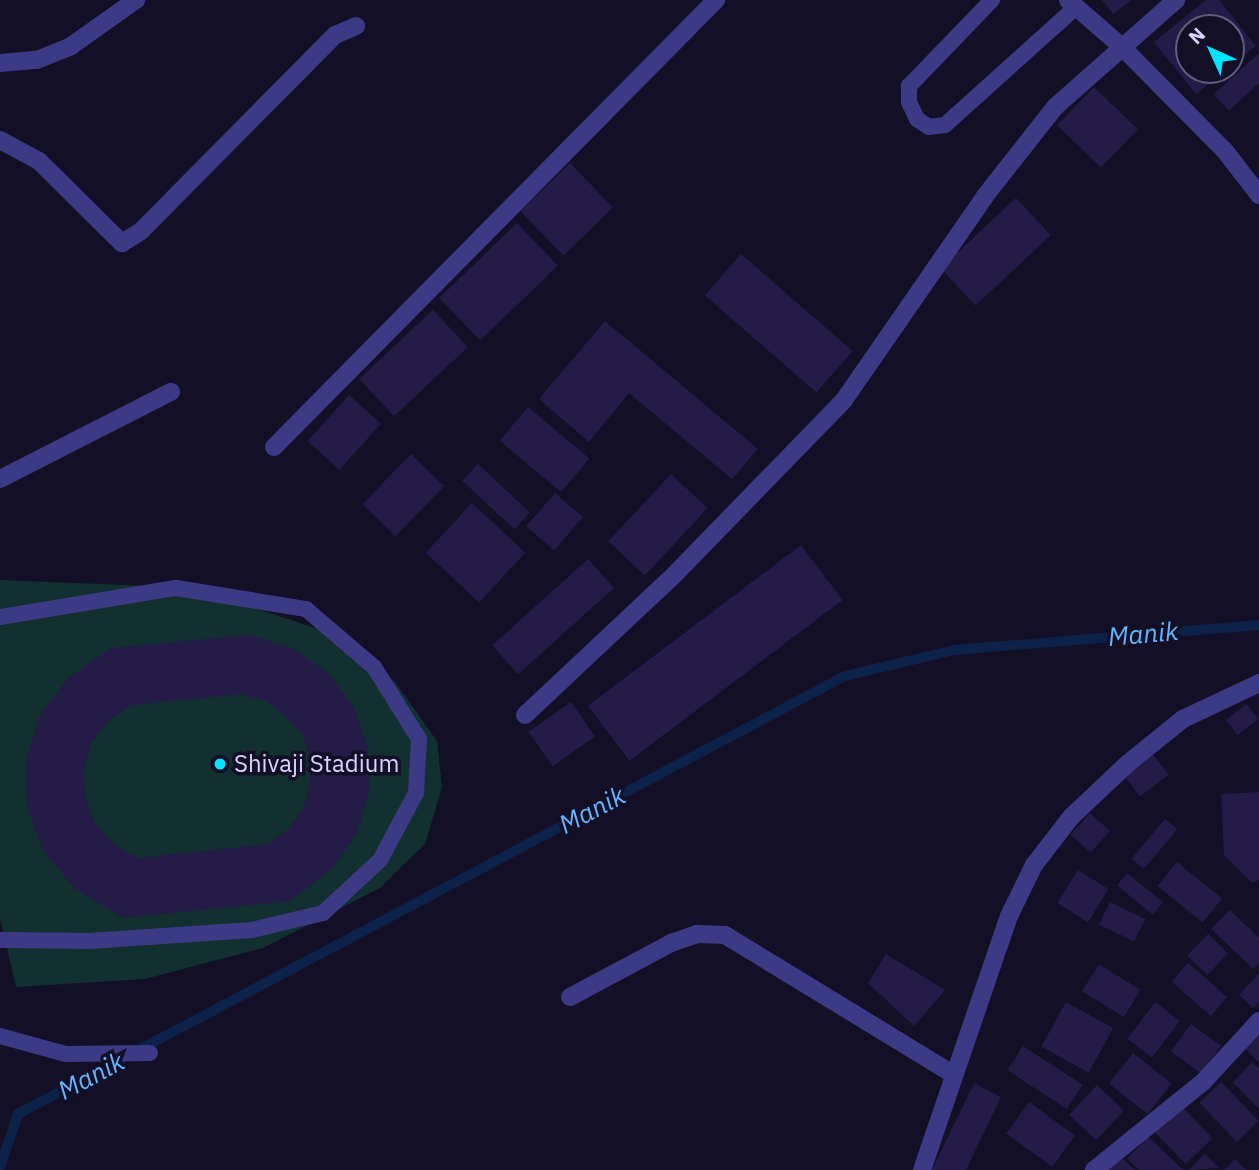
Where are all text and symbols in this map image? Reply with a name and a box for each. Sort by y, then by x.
north arrow [1175,14,1245,84]
text: N [1183,22,1210,49]
water label: Manik [1106,615,1180,653]
place label: Shivaji Stadium [234,750,399,778]
marker: Shivaji Stadium [212,756,228,772]
water label: Manik [554,780,630,840]
water label: Manik [53,1046,129,1106]

